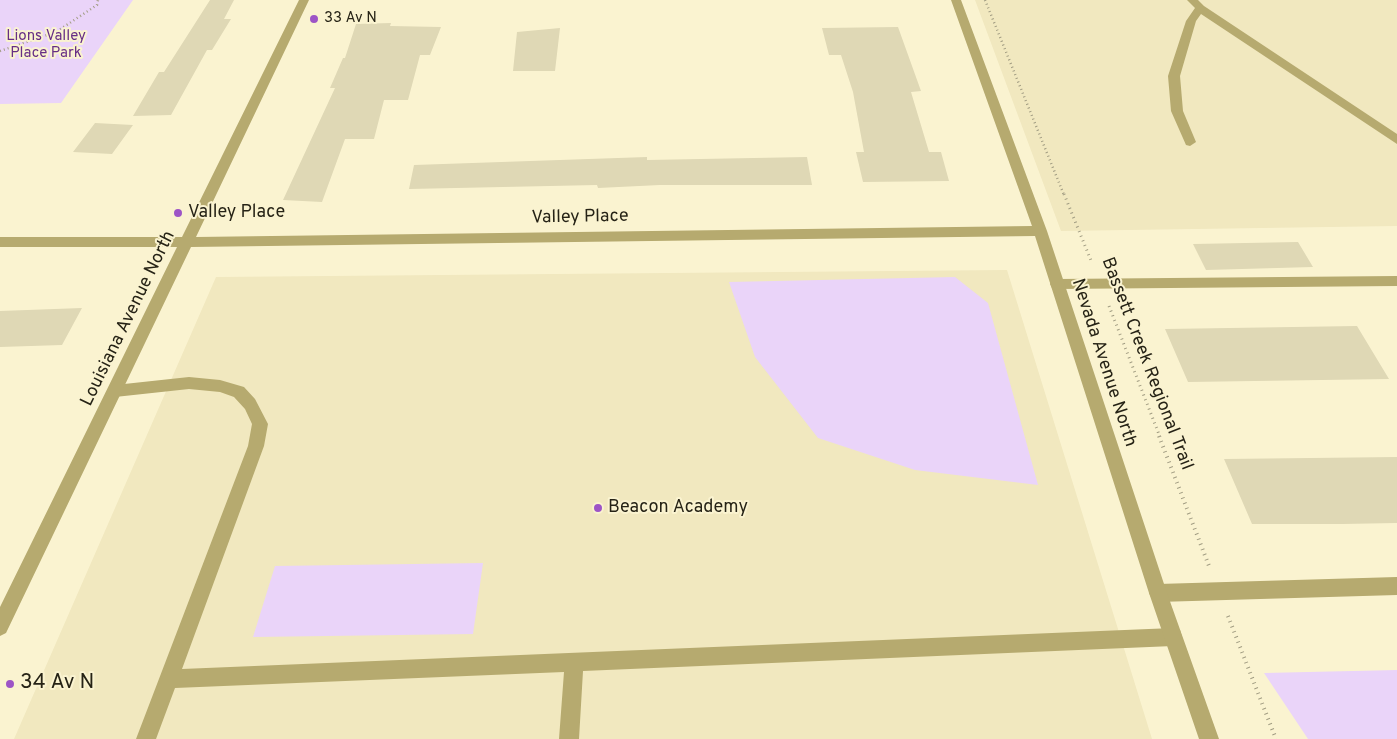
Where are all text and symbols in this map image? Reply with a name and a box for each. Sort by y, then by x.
place label: 33 Av N [324,10,377,28]
marker: 33 Av N [308,13,320,25]
park label: Lions Valley Place Park [6,28,86,63]
place label: Valley Place [188,202,285,224]
street label: Valley Place [531,206,629,230]
marker: Valley Place [172,207,184,219]
street label: Louisiana Avenue North [77,228,181,410]
street label: Bassett Creek Regional Trail [1095,255,1197,473]
street label: Nevada Avenue North [1066,276,1140,450]
place label: Beacon Academy [608,497,748,519]
marker: Beacon Academy [592,502,604,514]
place label: 34 Av N [20,671,94,697]
marker: 34 Av N [4,678,16,690]

